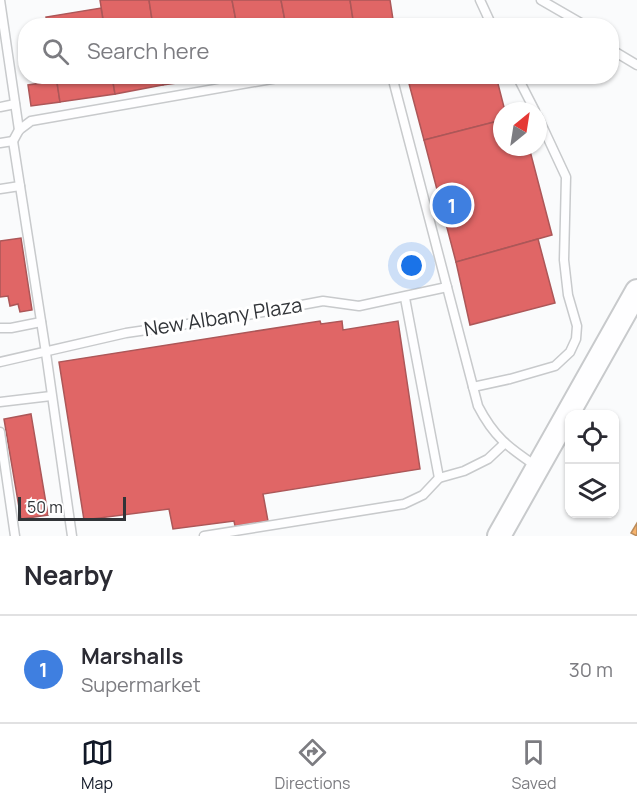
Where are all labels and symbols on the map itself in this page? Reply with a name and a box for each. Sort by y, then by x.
north arrow [493,102,547,156]
pin: 1 [432,182,472,228]
your location [397,251,426,280]
street label: New Albany Plaza [142,291,304,342]
scale bar [18,494,126,522]

